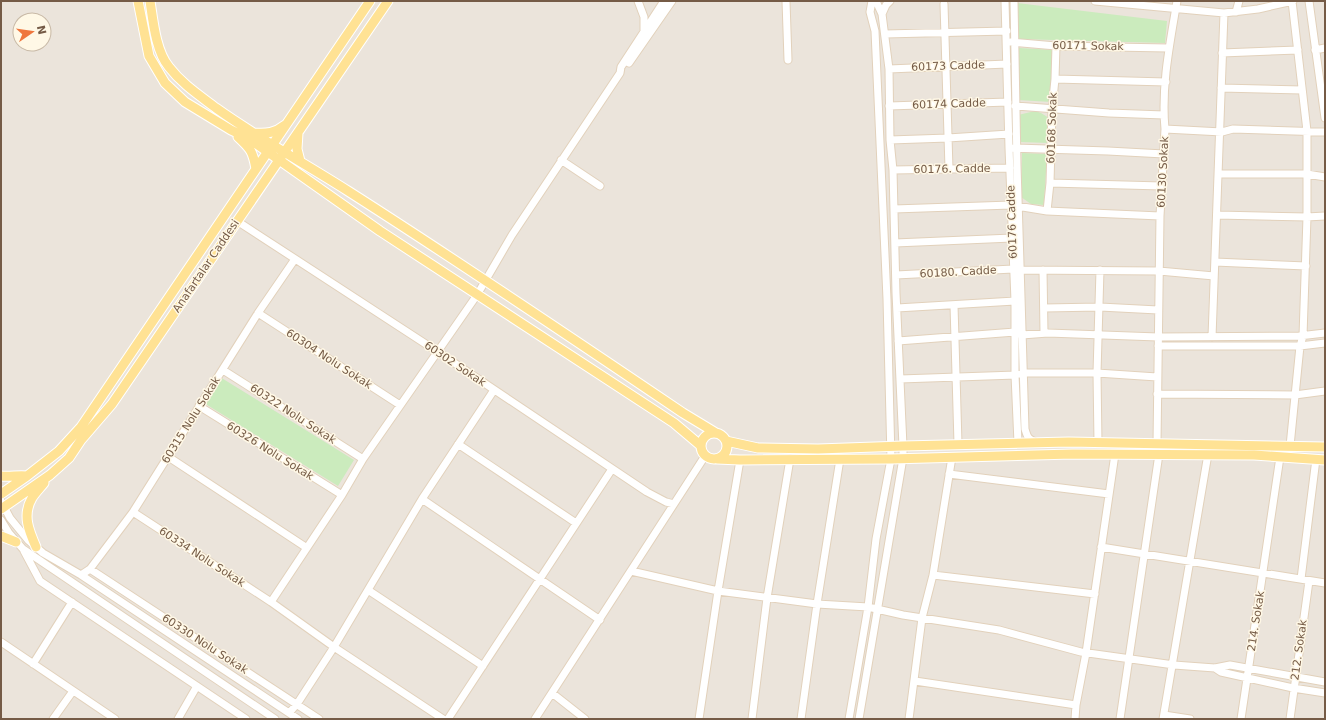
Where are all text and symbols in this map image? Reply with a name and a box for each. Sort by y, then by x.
north arrow [12,12,52,52]
text: N [34,24,49,36]
street label: 60171 Sokak [1052,39,1124,53]
street label: 60173 Cadde [911,58,985,74]
street label: 60168 Sokak [1044,91,1060,164]
street label: 60174 Cadde [912,96,986,112]
street label: 60130 Sokak [1155,135,1171,208]
street label: 60176. Cadde [913,162,991,176]
street label: 60176 Cadde [1004,185,1020,259]
street label: Anafartalar Caddesi [170,217,242,315]
street label: 60180. Cadde [919,263,997,281]
street label: 60304 Nolu Sokak [284,326,375,392]
street label: 60302 Sokak [422,339,489,390]
street label: 60315 Nolu Sokak [159,374,223,466]
street label: 60322 Nolu Sokak [248,381,339,447]
street label: 60326 Nolu Sokak [224,419,316,483]
street label: 60334 Nolu Sokak [157,524,248,590]
street label: 214. Sokak [1245,589,1267,652]
street label: 60330 Nolu Sokak [160,611,251,677]
street label: 212. Sokak [1288,618,1310,681]

